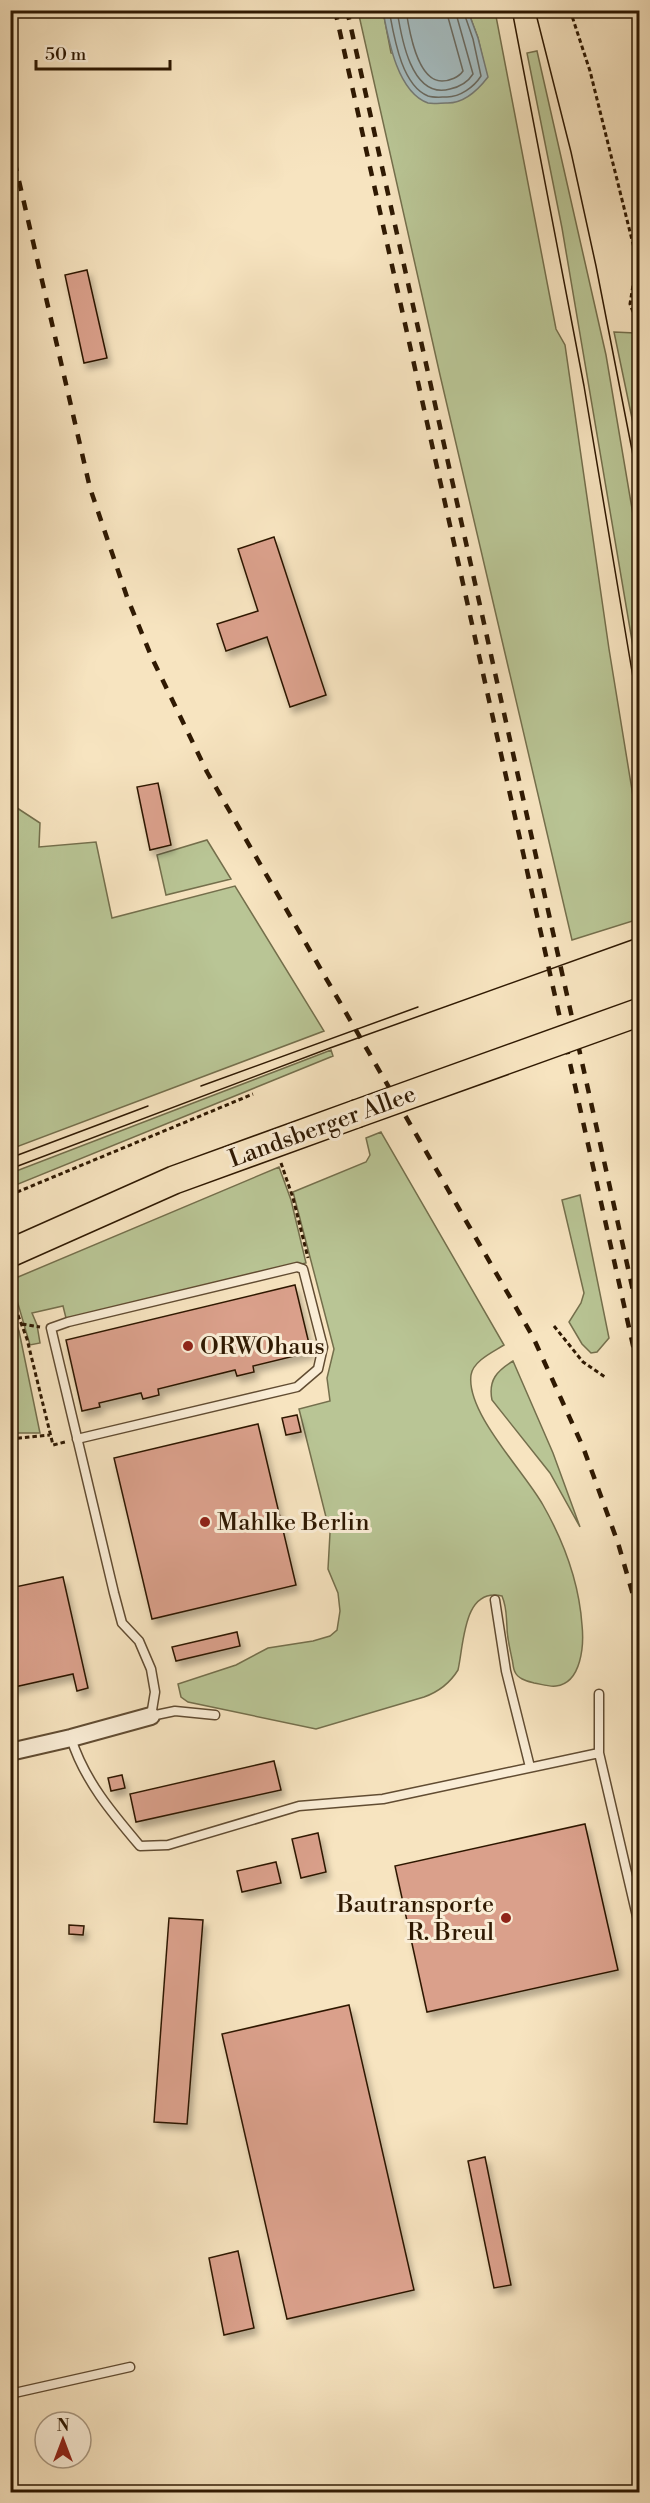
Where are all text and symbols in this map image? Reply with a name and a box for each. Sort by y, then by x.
scale bar [36,33,170,71]
text: 50 m [45,43,87,66]
street label: Landsberger Allee [225,1079,420,1175]
place label: ORWOhaus [200,1332,325,1362]
marker: ORWOhaus [181,1339,195,1353]
place label: Mahlke Berlin [217,1508,369,1538]
marker: Mahlke Berlin [198,1515,212,1529]
place label: Bautransporte R. Breul [336,1890,494,1948]
marker: Bautransporte R. Breul [499,1911,513,1925]
north arrow [33,2410,93,2470]
text: N [57,2416,70,2436]

